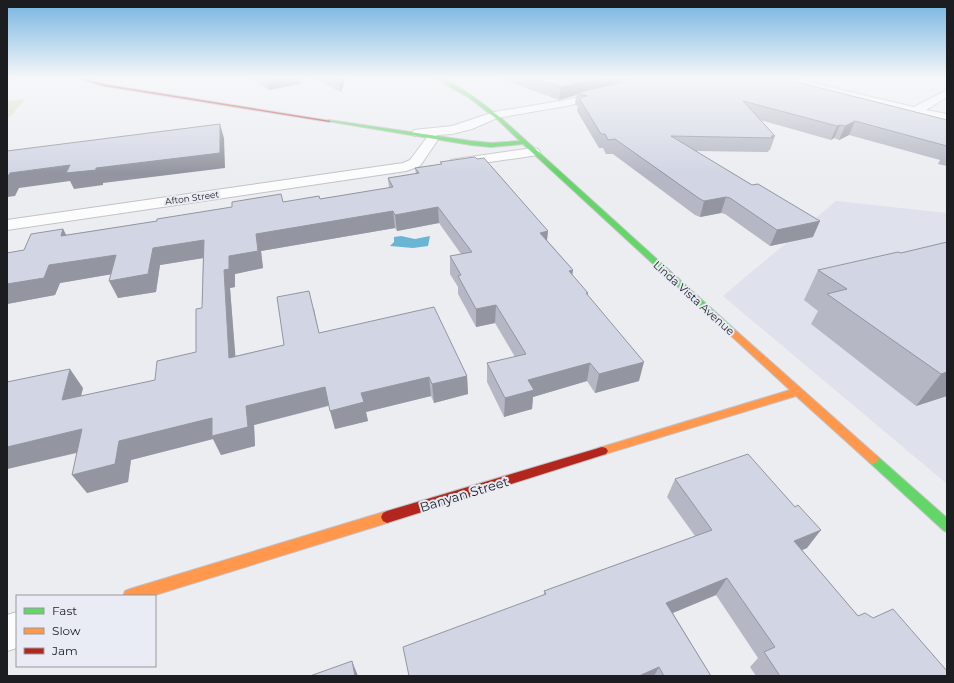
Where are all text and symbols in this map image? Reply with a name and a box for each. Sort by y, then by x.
street label: Afton Street [164,188,220,207]
street label: Linda Vista Avenue [650,258,738,338]
street label: Banyan Street [418,473,510,515]
legend [16,595,156,667]
text: Fast [52,603,77,618]
text: Slow [52,623,81,638]
text: Jam [51,643,78,658]

